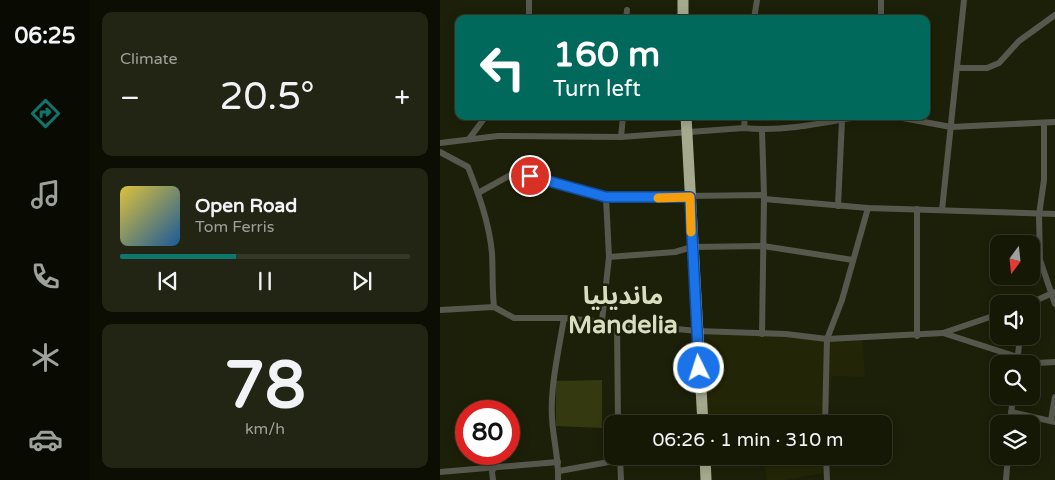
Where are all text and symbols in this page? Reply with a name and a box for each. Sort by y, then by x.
text: 06:25 [15,23,75,49]
text: 160 m [553,34,660,76]
icon: left [470,35,535,100]
text: Climate [120,49,178,69]
text: 20.5° [220,74,315,120]
text: Turn left [553,76,641,102]
text: − [120,81,140,115]
text: + [394,81,410,115]
icon: directions [28,96,63,131]
pin [509,155,551,197]
icon: arrive [516,162,544,190]
icon: music [28,177,63,212]
text: Open Road [195,195,297,217]
text: Tom Ferris [195,217,274,237]
north arrow [990,235,1040,285]
map controls [990,235,1040,465]
icon: phone [28,259,63,294]
icon: previous [154,267,182,295]
icon: pause [251,267,279,295]
icon: next [348,267,376,295]
district label: مانديليا Mandelia [568,281,678,340]
button: sound [990,295,1040,345]
icon: climate [28,340,63,375]
position arrow [672,341,724,393]
text: 78 [224,347,306,426]
button: search [990,355,1040,405]
speed limit sign: 80 [455,400,520,465]
button: layers [990,415,1040,465]
text: km/h [245,419,285,439]
icon: car [28,422,63,457]
text: 06:26 · 1 min · 310 m [652,429,844,451]

